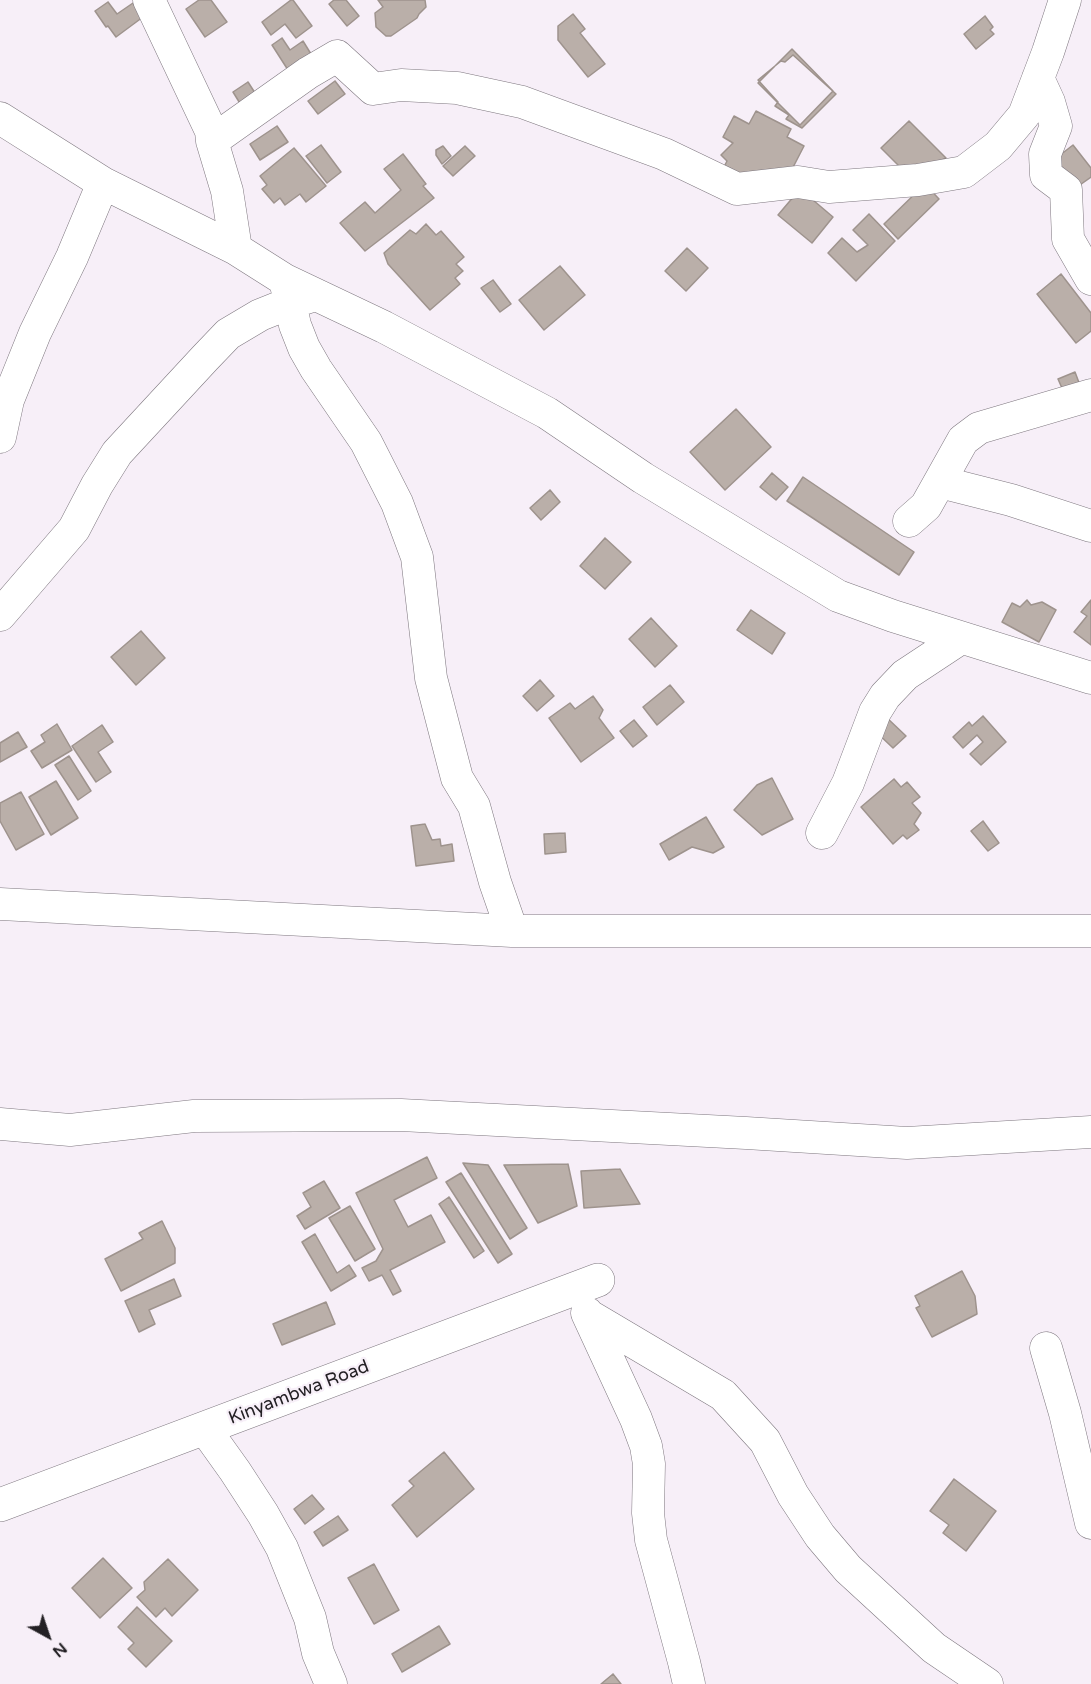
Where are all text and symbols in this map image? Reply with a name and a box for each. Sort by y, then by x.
street label: Kinyambwa Road [226,1356,372,1430]
north arrow [18,1606,78,1666]
text: N [48,1638,71,1662]

